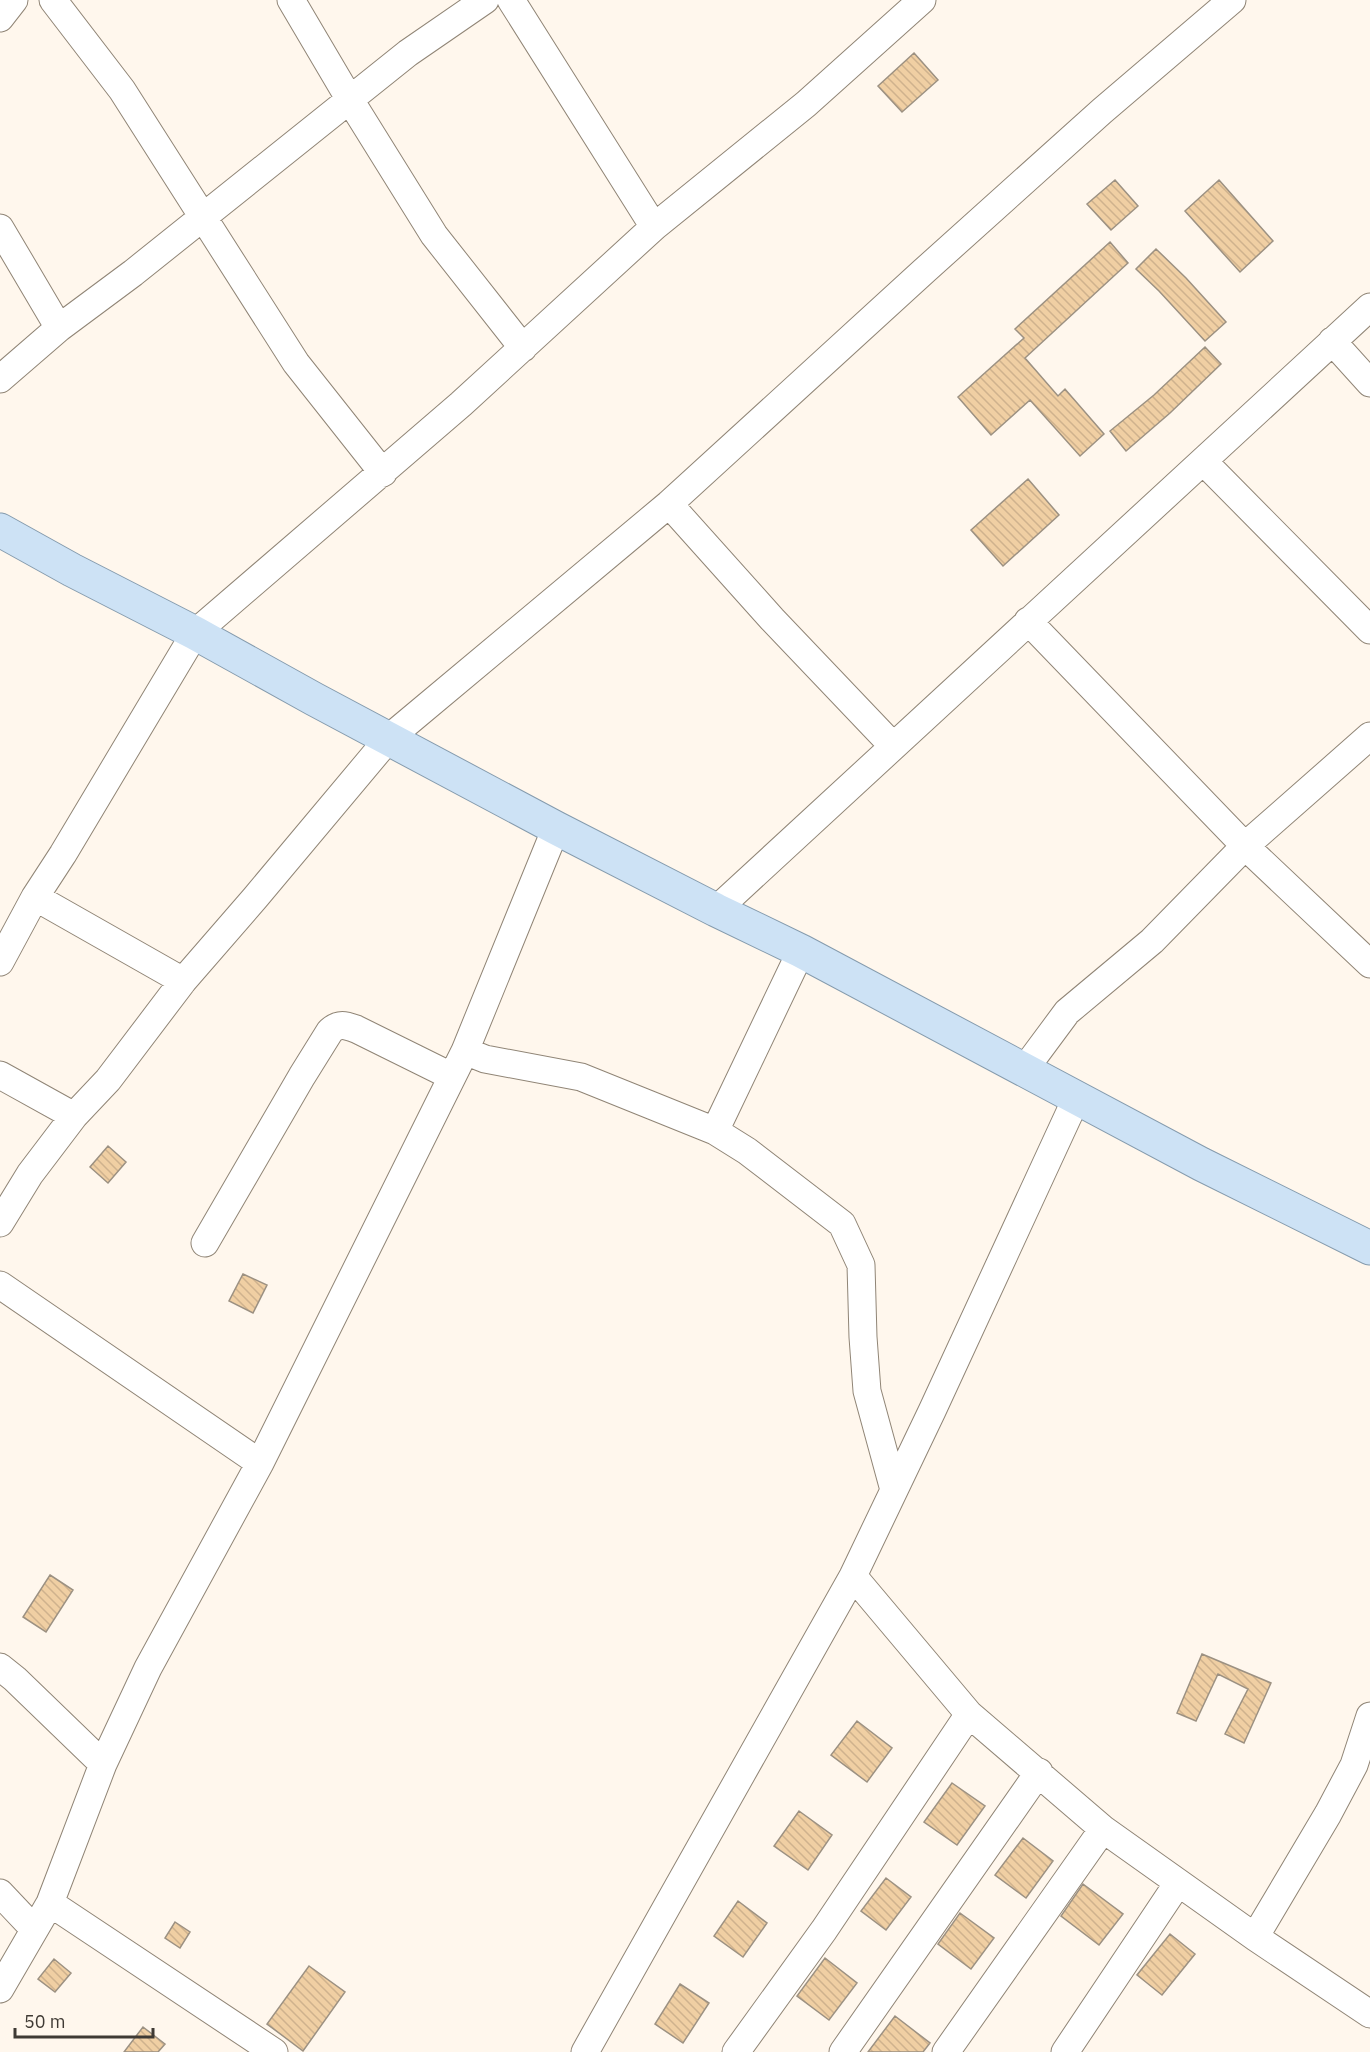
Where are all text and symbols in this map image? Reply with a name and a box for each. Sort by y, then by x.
scale bar [15,2001,153,2039]
text: 50 m [24,2010,66,2033]

